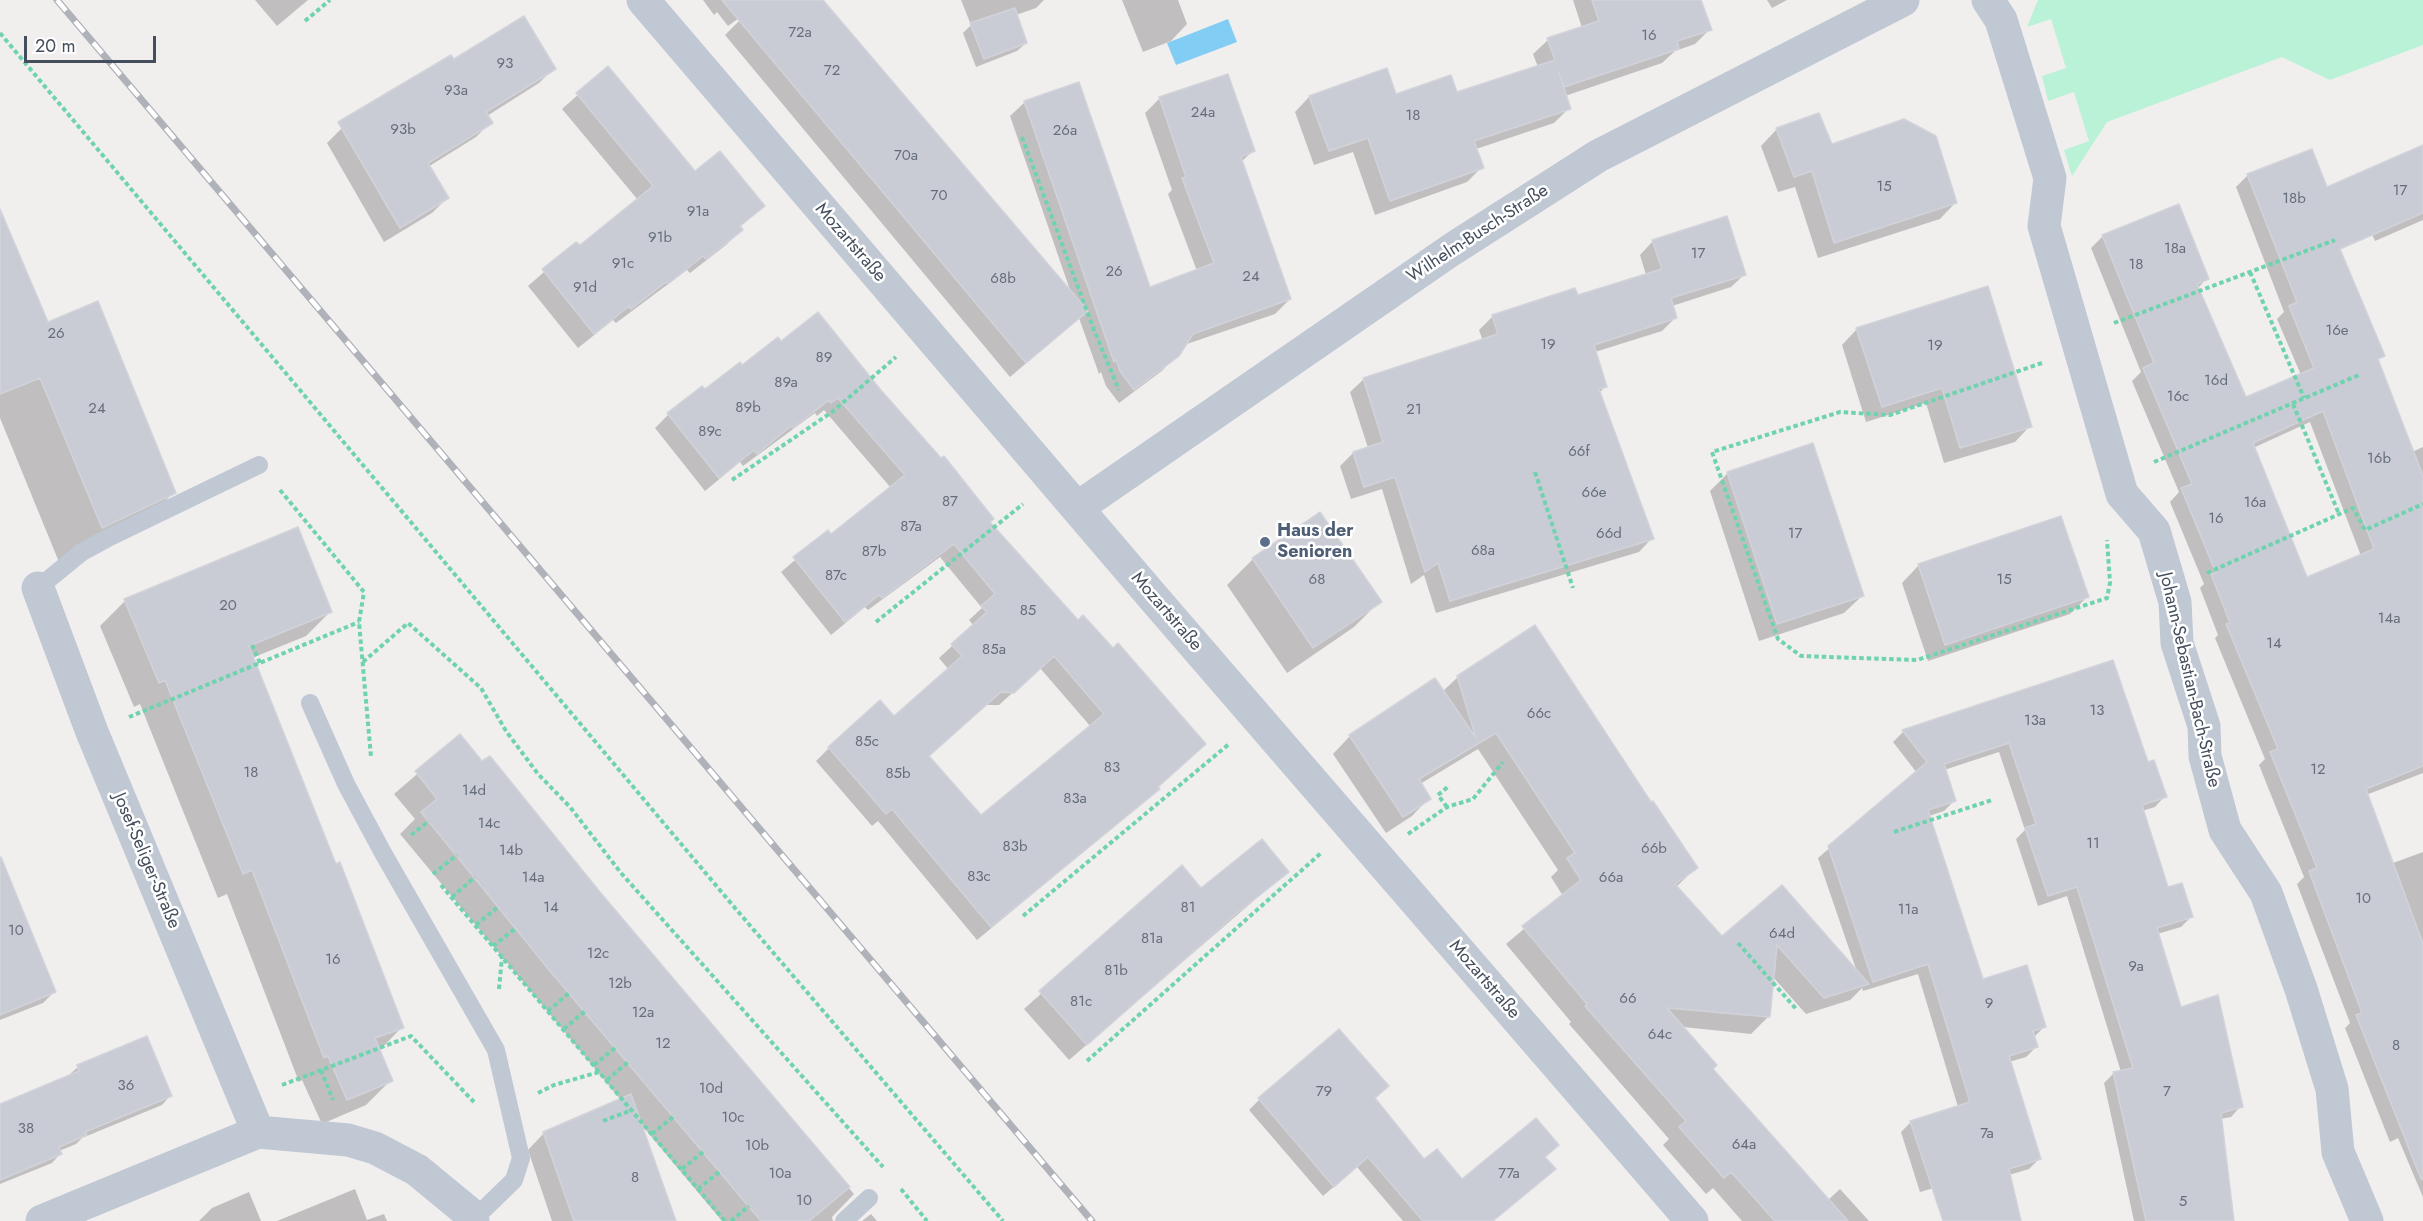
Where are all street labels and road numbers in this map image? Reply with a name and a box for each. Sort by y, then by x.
street label: Wilhelm-Busch-Straße [1403,180,1553,288]
street label: Mozartstraße [810,199,890,287]
street label: Mozartstraße [1126,568,1206,656]
street label: Johann-Sebastian-Bach-Straße [2154,570,2224,790]
street label: Josef-Seliger-Straße [108,790,184,932]
street label: Mozartstraße [1444,936,1524,1024]

